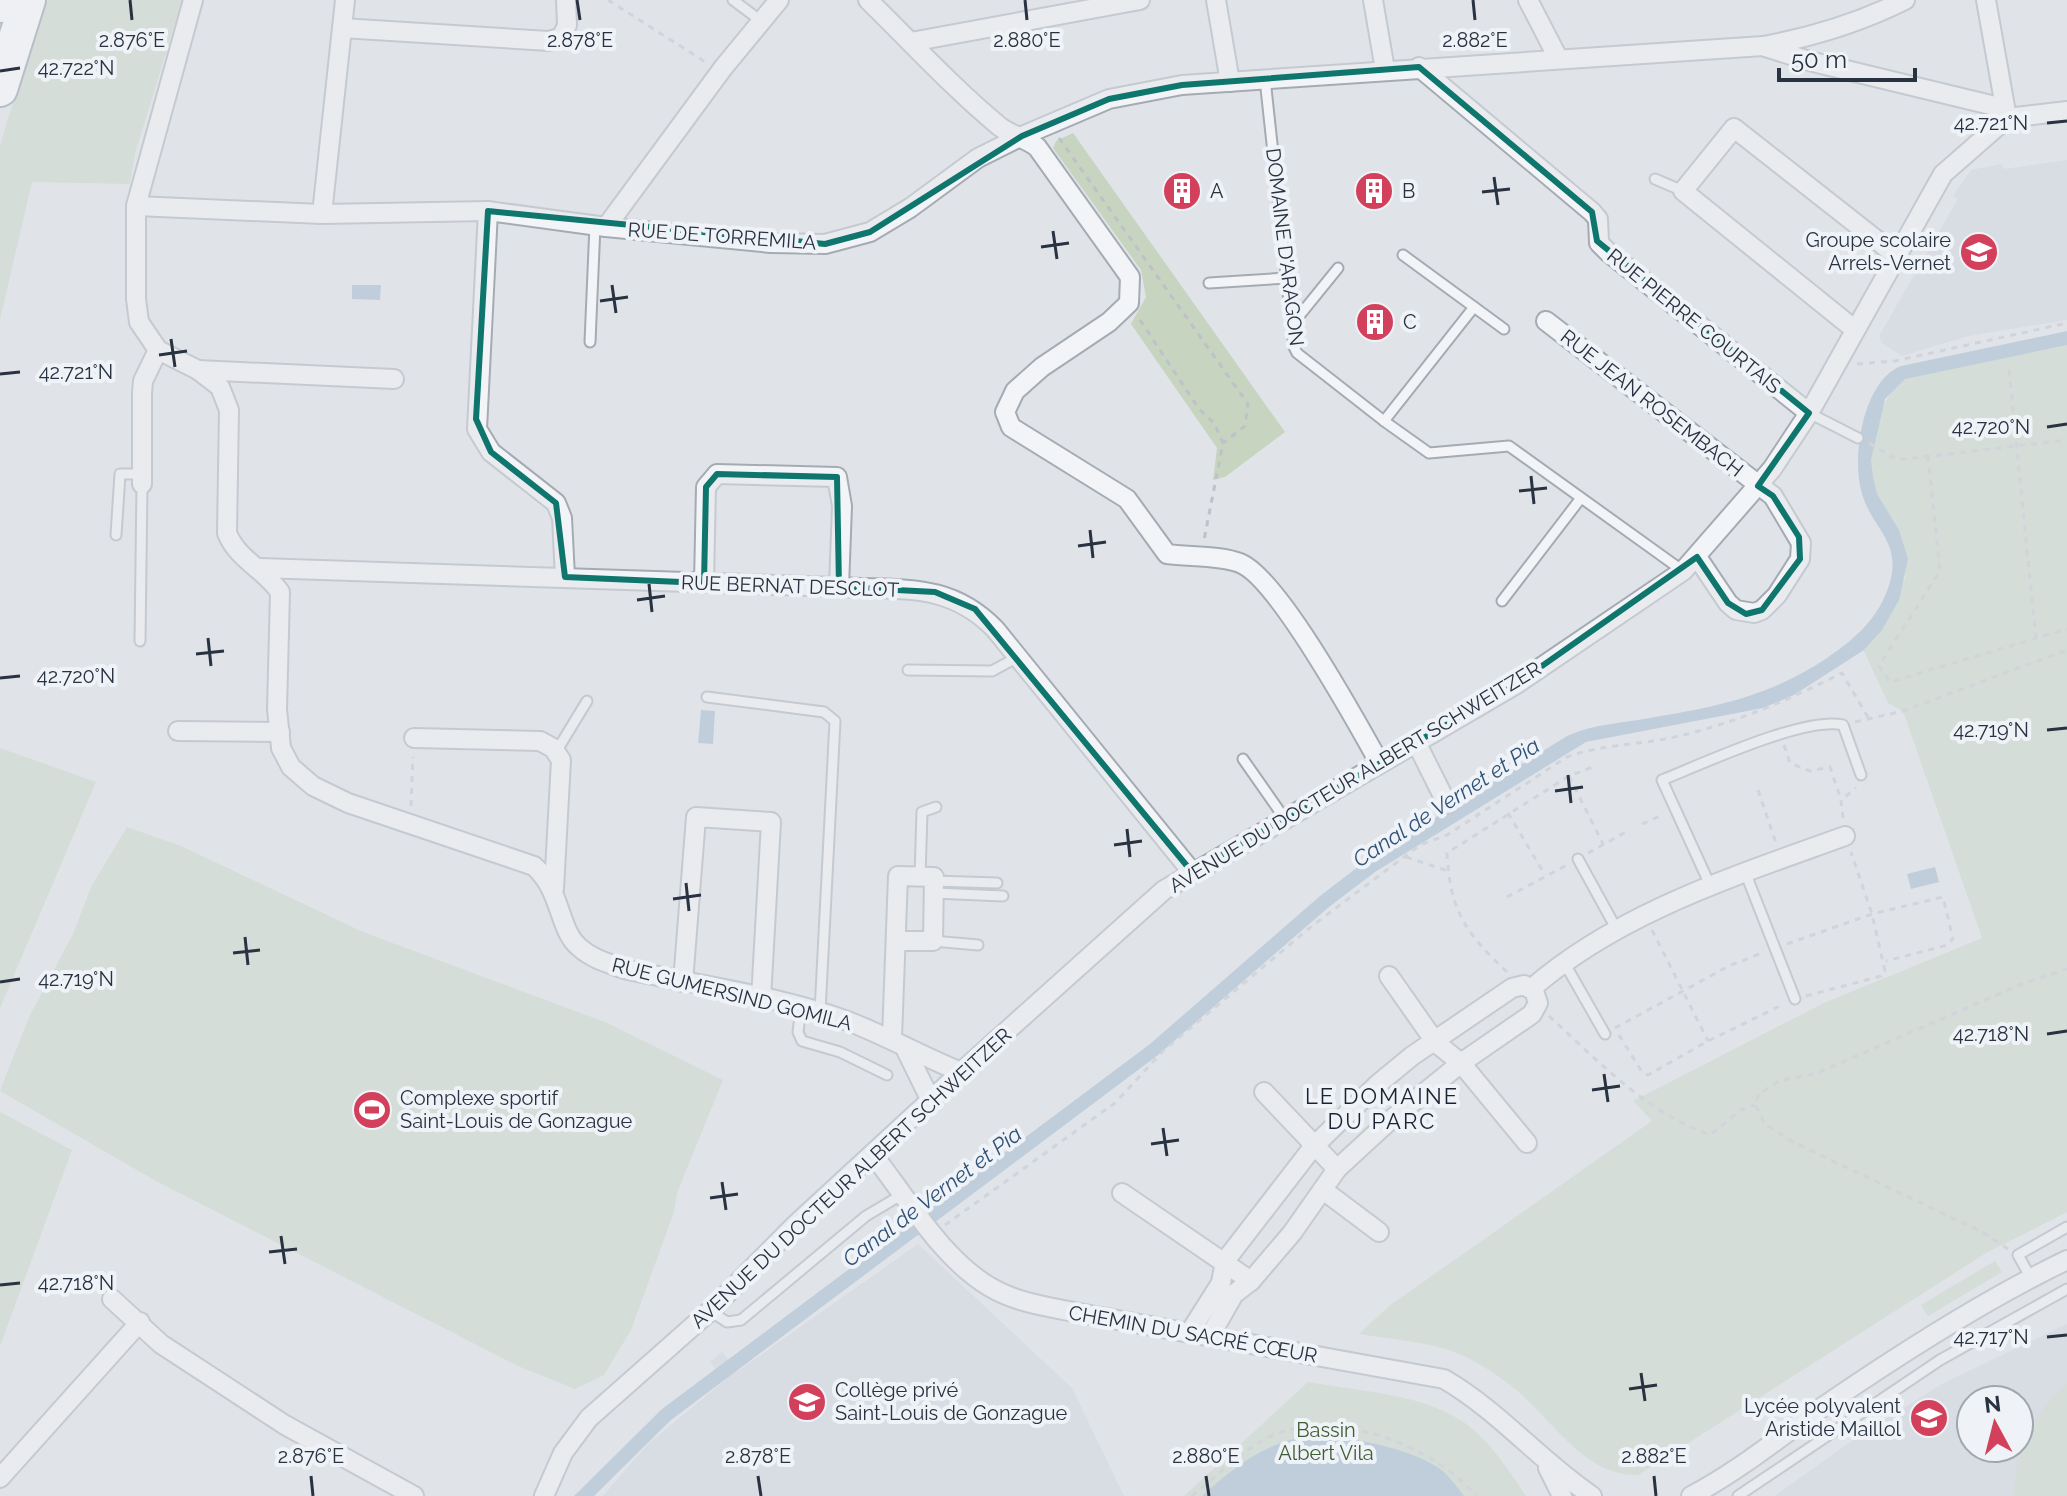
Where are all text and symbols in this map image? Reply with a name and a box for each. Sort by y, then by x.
text: 2.876°E [99,28,165,52]
text: 2.878°E [547,28,613,52]
text: 2.880°E [993,28,1061,52]
text: 2.882°E [1442,28,1508,52]
scale bar [1779,32,1915,82]
text: 50 m [1791,45,1847,74]
text: 42.722°N [38,56,114,80]
text: 42.721°N [1954,111,2028,135]
street label: DOMAINE D'ARAGON [1261,147,1309,347]
building icon: A [1161,170,1203,212]
building icon: B [1353,170,1395,212]
place label: A [1210,179,1224,203]
place label: B [1402,179,1415,203]
street label: RUE DE TORREMILA [627,217,818,255]
place label: Groupe scolaire Arrels-Vernet [1805,228,1951,275]
school or university icon: Groupe scolaire Arrels-Vernet [1958,231,2000,273]
street label: RUE PIERRE COURTAIS [1602,244,1786,398]
building icon: C [1354,301,1396,343]
place label: C [1403,310,1417,334]
street label: RUE JEAN ROSEMBACH [1556,324,1748,482]
text: 42.721°N [39,360,113,384]
text: 42.720°N [1952,415,2030,439]
street label: RUE BERNAT DESCLOT [680,570,900,602]
street label: AVENUE DU DOCTEUR ALBERT SCHWEITZER [1165,656,1545,898]
text: 42.720°N [37,664,115,688]
text: 42.719°N [1953,718,2029,742]
water label: Canal de Vernet et Pia [1348,732,1544,872]
street label: RUE GUMERSIND GOMILA [609,953,855,1036]
text: 42.719°N [38,967,114,991]
text: 42.718°N [1953,1022,2029,1046]
street label: AVENUE DU DOCTEUR ALBERT SCHWEITZER [686,1023,1016,1333]
district label: LE DOMAINE DU PARC [1305,1083,1459,1134]
place label: Complexe sportif Saint-Louis de Gonzague [400,1086,633,1133]
sports icon: Complexe sportif Saint-Louis de Gonzague [351,1089,393,1131]
water label: Canal de Vernet et Pia [837,1120,1027,1272]
text: 42.718°N [38,1271,114,1295]
street label: CHEMIN DU SACRÉ CŒUR [1067,1300,1319,1368]
text: 42.717°N [1953,1325,2029,1349]
place label: Collège privé Saint-Louis de Gonzague [835,1378,1068,1425]
school or university icon: Collège privé Saint-Louis de Gonzague [786,1381,828,1423]
north arrow [1955,1384,2035,1464]
text: N [1983,1390,2002,1418]
place label: Lycée polyvalent Aristide Maillol [1744,1394,1902,1441]
school or university icon: Lycée polyvalent Aristide Maillol [1908,1397,1950,1439]
park label: Bassin Albert Vila [1278,1418,1374,1465]
text: 2.876°E [278,1444,344,1468]
text: 2.878°E [725,1444,791,1468]
text: 2.880°E [1172,1444,1240,1468]
text: 2.882°E [1621,1444,1687,1468]

